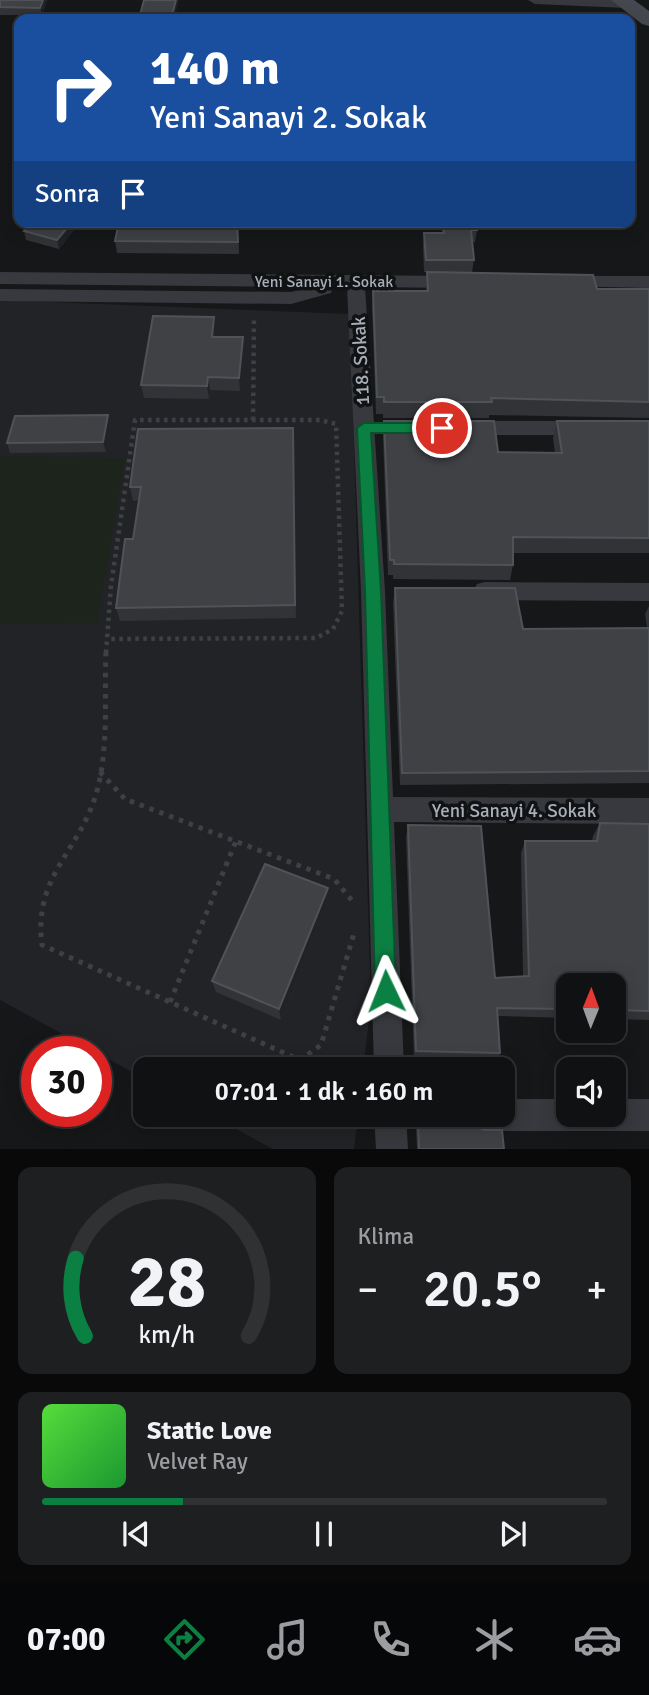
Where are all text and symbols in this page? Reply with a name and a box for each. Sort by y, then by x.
text: 140 m [150,38,280,98]
icon: right [35,42,126,133]
text: Yeni Sanayi 2. Sokak [150,98,427,137]
icon: arrive [114,175,152,213]
text: Sonra [35,178,100,210]
street label: Yeni Sanayi 1. Sokak [255,272,393,292]
street label: 118. Sokak [347,315,375,406]
pin [412,398,472,458]
icon: arrive [423,409,461,447]
street label: Yeni Sanayi 4. Sokak [432,799,597,823]
position arrow [349,954,423,1028]
north arrow [556,973,626,1043]
map controls [556,973,626,1127]
speed limit sign: 30 [21,1036,112,1127]
button: sound [556,1057,626,1127]
text: 07:01 · 1 dk · 160 m [215,1076,433,1108]
text: Klima [358,1222,414,1251]
text: 28 [127,1239,206,1328]
text: 20.5° [423,1257,542,1321]
text: − [358,1266,378,1313]
text: + [586,1266,607,1313]
text: km/h [138,1319,195,1350]
text: Static Love [147,1415,272,1447]
text: Velvet Ray [147,1447,248,1476]
icon: previous [117,1515,155,1553]
icon: pause [305,1515,343,1553]
icon: next [494,1515,532,1553]
icon: directions [160,1615,209,1664]
icon: music [263,1615,312,1664]
icon: phone [366,1615,415,1664]
icon: climate [470,1615,519,1664]
icon: car [573,1615,622,1664]
text: 07:00 [27,1620,106,1659]

